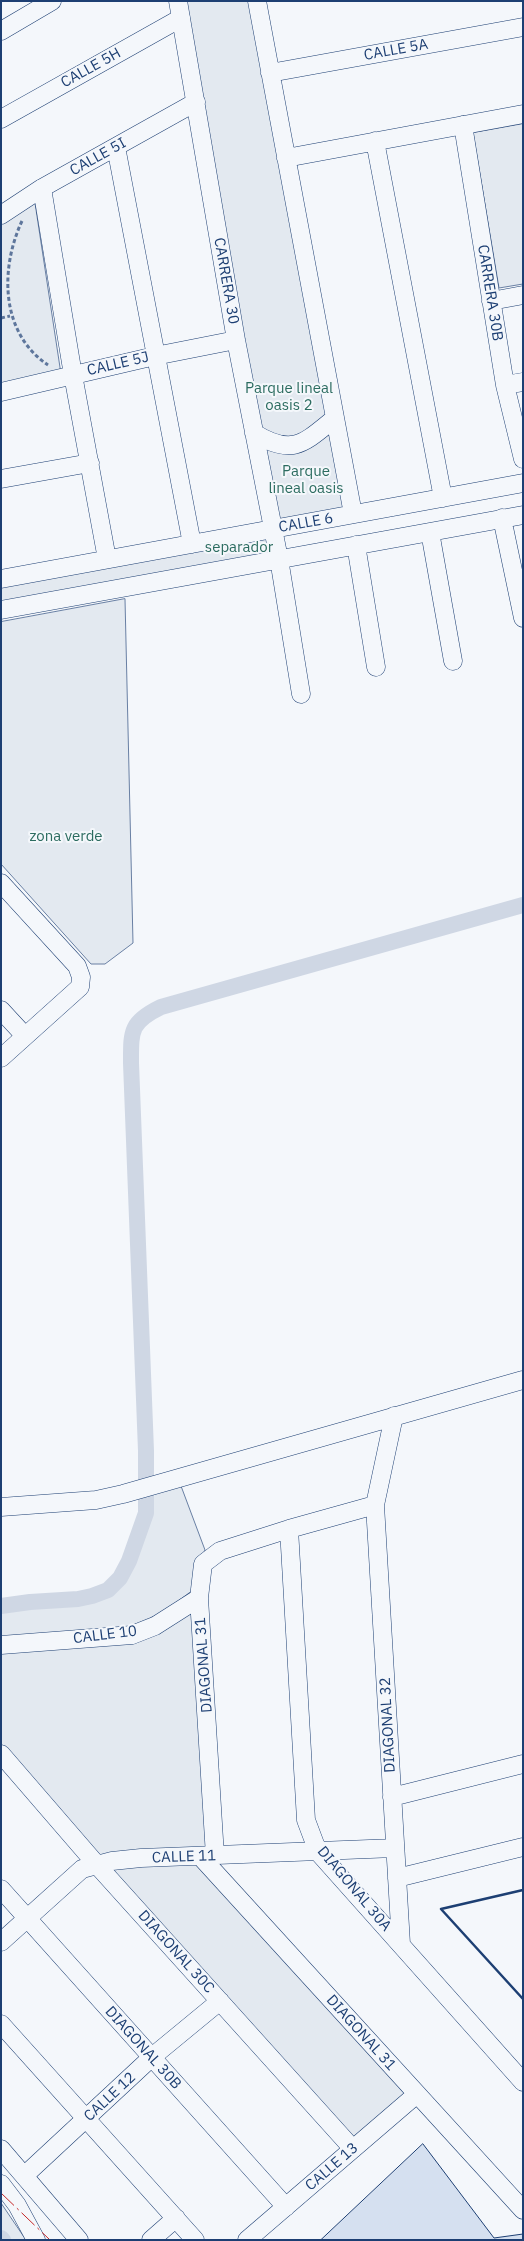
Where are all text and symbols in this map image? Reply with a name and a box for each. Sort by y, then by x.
street label: CALLE 5A [362,36,430,64]
street label: CALLE 5H [58,44,124,92]
street label: CALLE 5I [67,134,129,180]
street label: CARRERA 30 [210,236,242,326]
street label: CARRERA 30B [473,243,507,343]
street label: CALLE 5J [85,348,151,380]
park label: Parque lineal oasis 2 [245,380,333,415]
park label: Parque lineal oasis [269,463,343,498]
street label: CALLE 6 [277,509,335,537]
park label: separador [205,539,273,557]
park label: zona verde [29,828,103,846]
street label: DIAGONAL 31 [192,1617,216,1713]
street label: CALLE 10 [72,1622,138,1648]
street label: DIAGONAL 32 [377,1677,399,1773]
street label: DIAGONAL 30A [313,1843,395,1935]
street label: CALLE 11 [152,1847,216,1867]
street label: DIAGONAL 30C [134,1907,218,1997]
street label: DIAGONAL 31 [322,1991,400,2075]
street label: DIAGONAL 30B [101,2003,185,2093]
street label: CALLE 12 [80,2069,140,2125]
street label: CALLE 13 [302,2139,362,2195]

